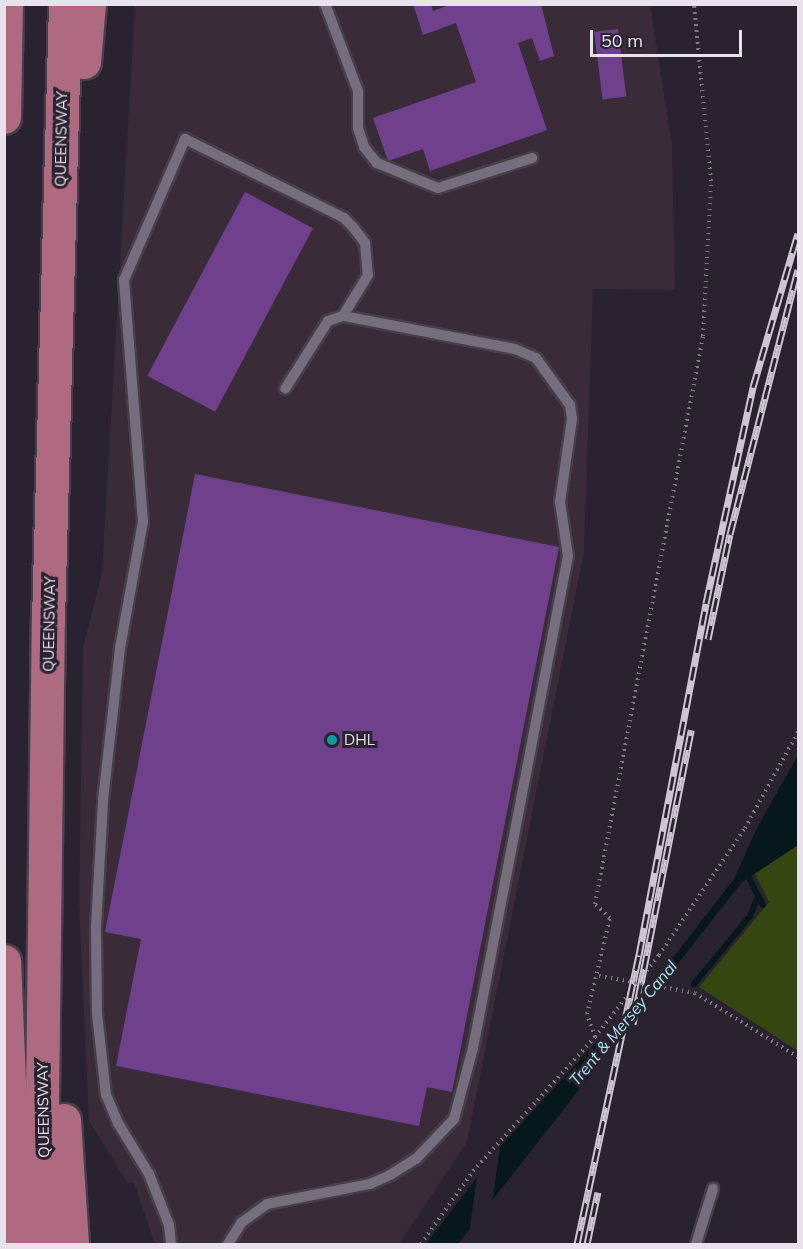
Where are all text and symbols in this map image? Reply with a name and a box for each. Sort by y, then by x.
scale bar [593,18,744,56]
text: 50 m [601,29,643,52]
street label: QUEENSWAY [51,91,71,187]
street label: QUEENSWAY [39,576,59,672]
place label: DHL [344,731,375,749]
marker: DHL [325,733,339,747]
water label: Trent & Mersey Canal [565,957,681,1089]
street label: QUEENSWAY [33,1062,53,1158]

